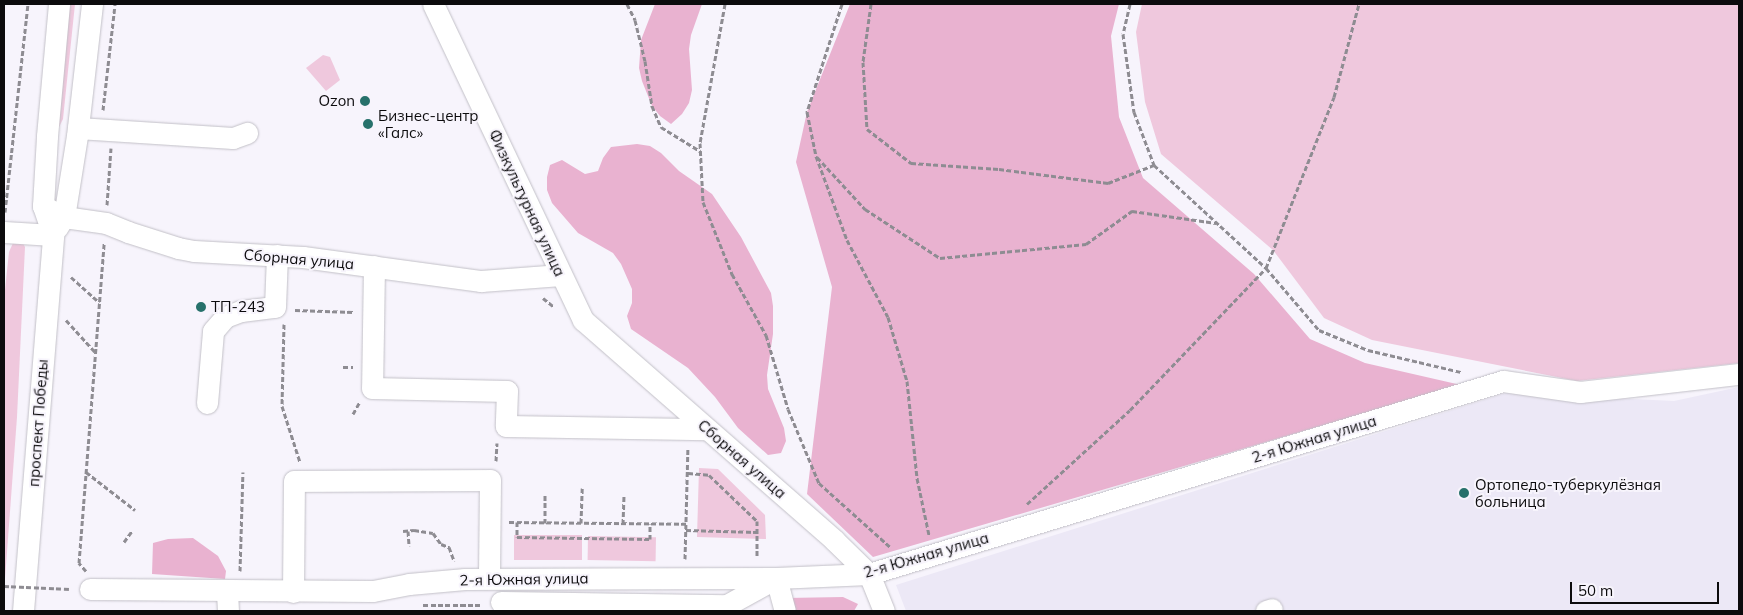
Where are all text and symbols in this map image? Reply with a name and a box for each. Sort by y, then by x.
place label: Ozon [318,92,355,110]
marker: Ozon [359,95,371,107]
place label: Бизнес-центр «Галс» [378,106,478,141]
marker: Бизнес-центр «Галс» [362,118,374,130]
street label: Физкультурная улица [485,127,569,279]
street label: Сборная улица [243,245,355,273]
place label: ТП-243 [211,298,265,316]
marker: ТП-243 [195,301,207,313]
street label: проспект Победы [25,359,51,487]
street label: 2-я Южная улица [1250,411,1378,467]
street label: Сборная улица [694,416,790,502]
place label: Ортопедо-туберкулёзная больница [1475,475,1661,510]
marker: Ортопедо-туберкулёзная больница [1457,486,1471,500]
street label: 2-я Южная улица [861,529,991,581]
street label: 2-я Южная улица [459,569,589,589]
scale bar [1573,572,1722,604]
text: 50 m [1578,581,1613,600]

